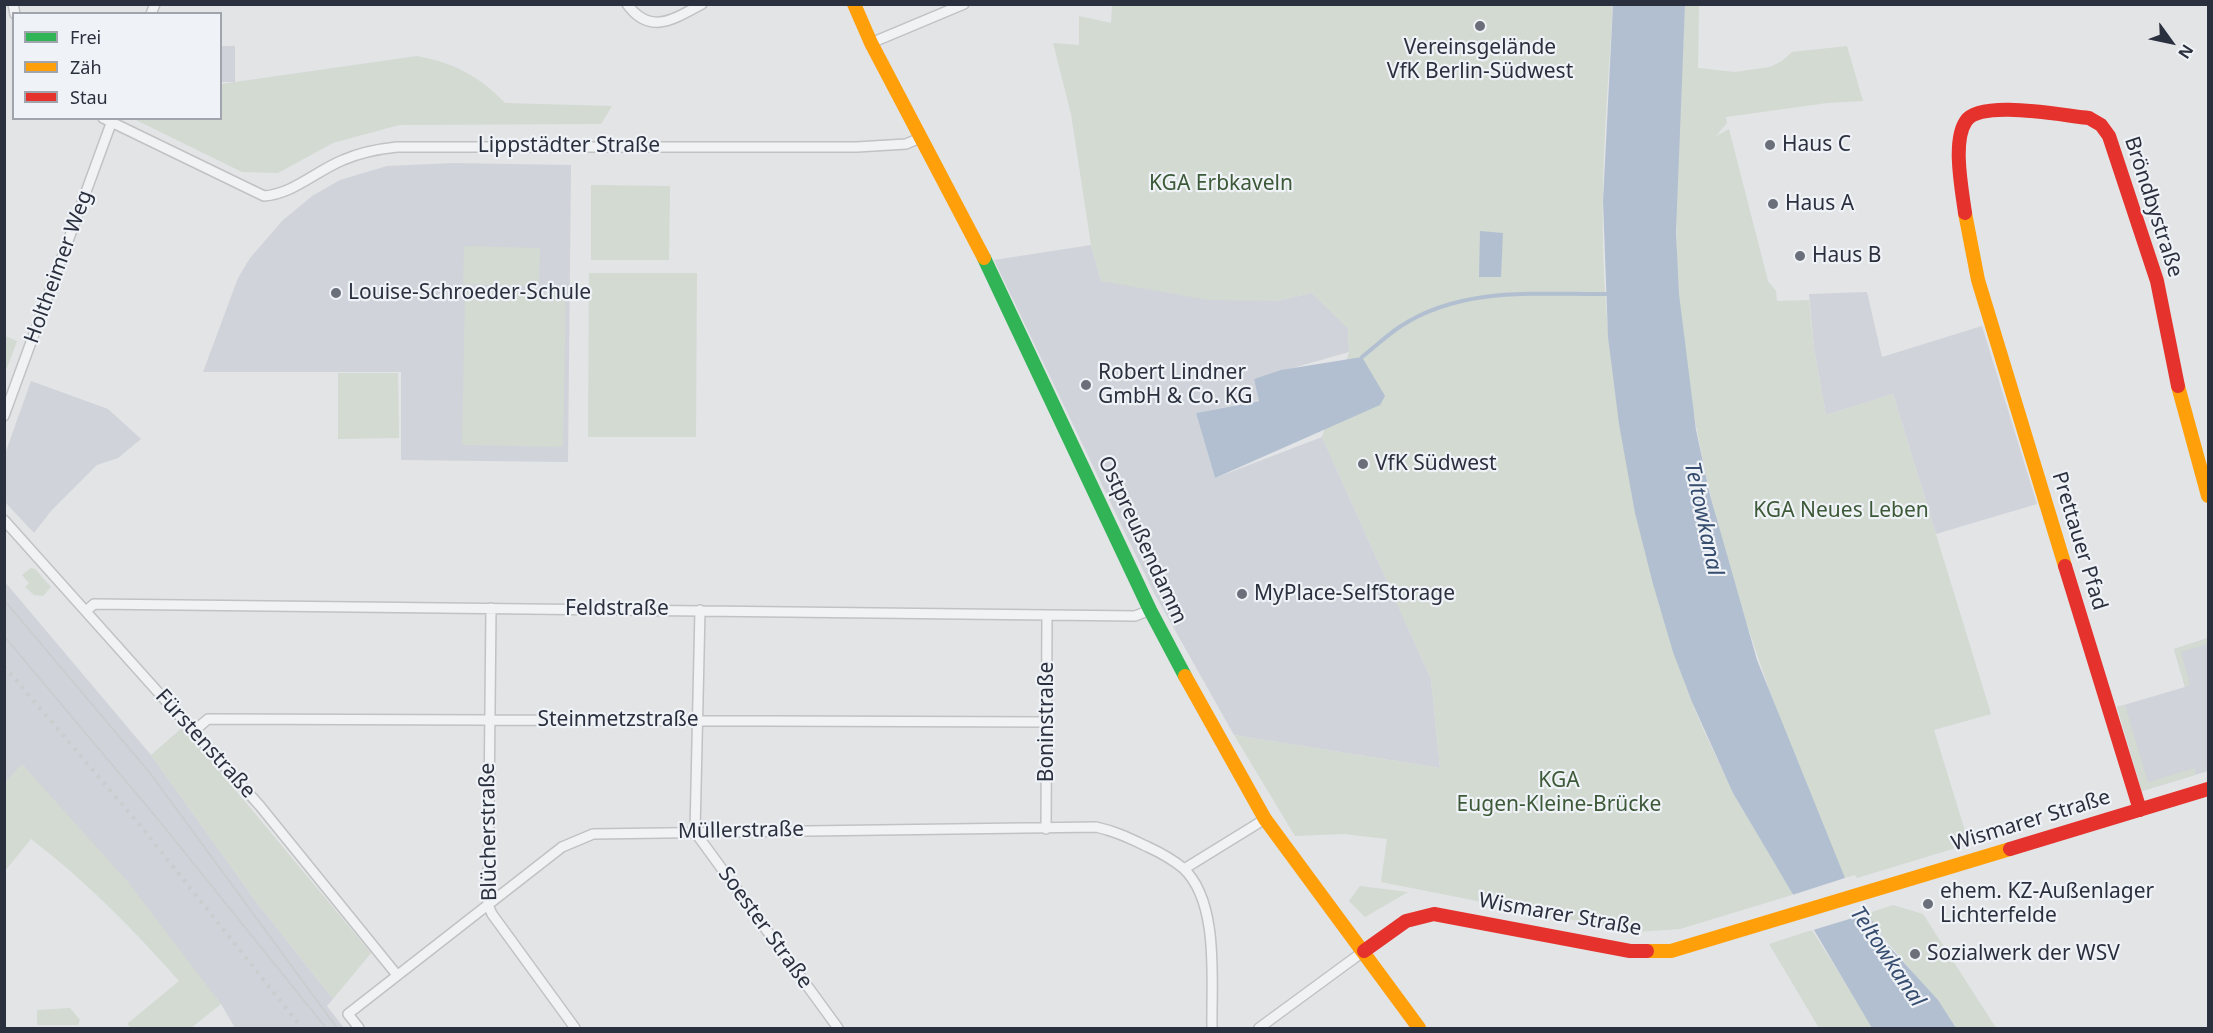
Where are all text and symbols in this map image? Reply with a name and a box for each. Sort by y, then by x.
legend [12,12,222,120]
north arrow [2141,12,2201,72]
marker: Vereinsgelände VfK Berlin-Südwest [1473,19,1487,33]
text: Frei [70,25,101,49]
place label: Vereinsgelände VfK Berlin-Südwest [1387,35,1573,85]
text: N [2173,40,2199,63]
text: Zäh [70,55,102,79]
text: Stau [70,85,108,109]
place label: Haus C [1782,132,1851,158]
street label: Lippstädter Straße [478,133,660,159]
street label: Bröndbystraße [2118,133,2188,281]
marker: Haus C [1763,138,1777,152]
park label: KGA Erbkaveln [1149,171,1293,197]
street label: Holtheimer Weg [20,187,98,347]
place label: Haus A [1785,191,1854,217]
marker: Haus A [1766,197,1780,211]
place label: Haus B [1812,243,1881,269]
marker: Haus B [1793,249,1807,263]
place label: Louise-Schroeder-Schule [348,280,591,306]
marker: Louise-Schroeder-Schule [329,286,343,300]
place label: Robert Lindner GmbH & Co. KG [1098,360,1253,410]
marker: Robert Lindner GmbH & Co. KG [1079,378,1093,392]
place label: VfK Südwest [1375,451,1497,477]
street label: Ostpreußendamm [1092,452,1192,628]
marker: VfK Südwest [1356,457,1370,471]
water label: Teltowkanal [1678,460,1728,578]
street label: Prettauer Pfad [2046,469,2112,613]
park label: KGA Neues Leben [1753,498,1929,524]
place label: MyPlace-SelfStorage [1254,581,1455,607]
marker: MyPlace-SelfStorage [1235,587,1249,601]
street label: Feldstraße [565,596,669,622]
street label: Boninstraße [1034,662,1060,782]
street label: Fürstenstraße [150,684,260,804]
street label: Steinmetzstraße [537,707,699,733]
street label: Blücherstraße [475,763,503,901]
park label: KGA Eugen-Kleine-Brücke [1457,768,1661,818]
street label: Wismarer Straße [1948,785,2114,857]
street label: Müllerstraße [678,817,804,845]
street label: Soester Straße [713,862,817,994]
place label: ehem. KZ-Außenlager Lichterfelde [1940,879,2154,929]
street label: Wismarer Straße [1477,888,1643,942]
marker: ehem. KZ-Außenlager Lichterfelde [1921,897,1935,911]
water label: Teltowkanal [1844,902,1930,1012]
place label: Sozialwerk der WSV [1927,941,2120,967]
marker: Sozialwerk der WSV [1908,947,1922,961]

